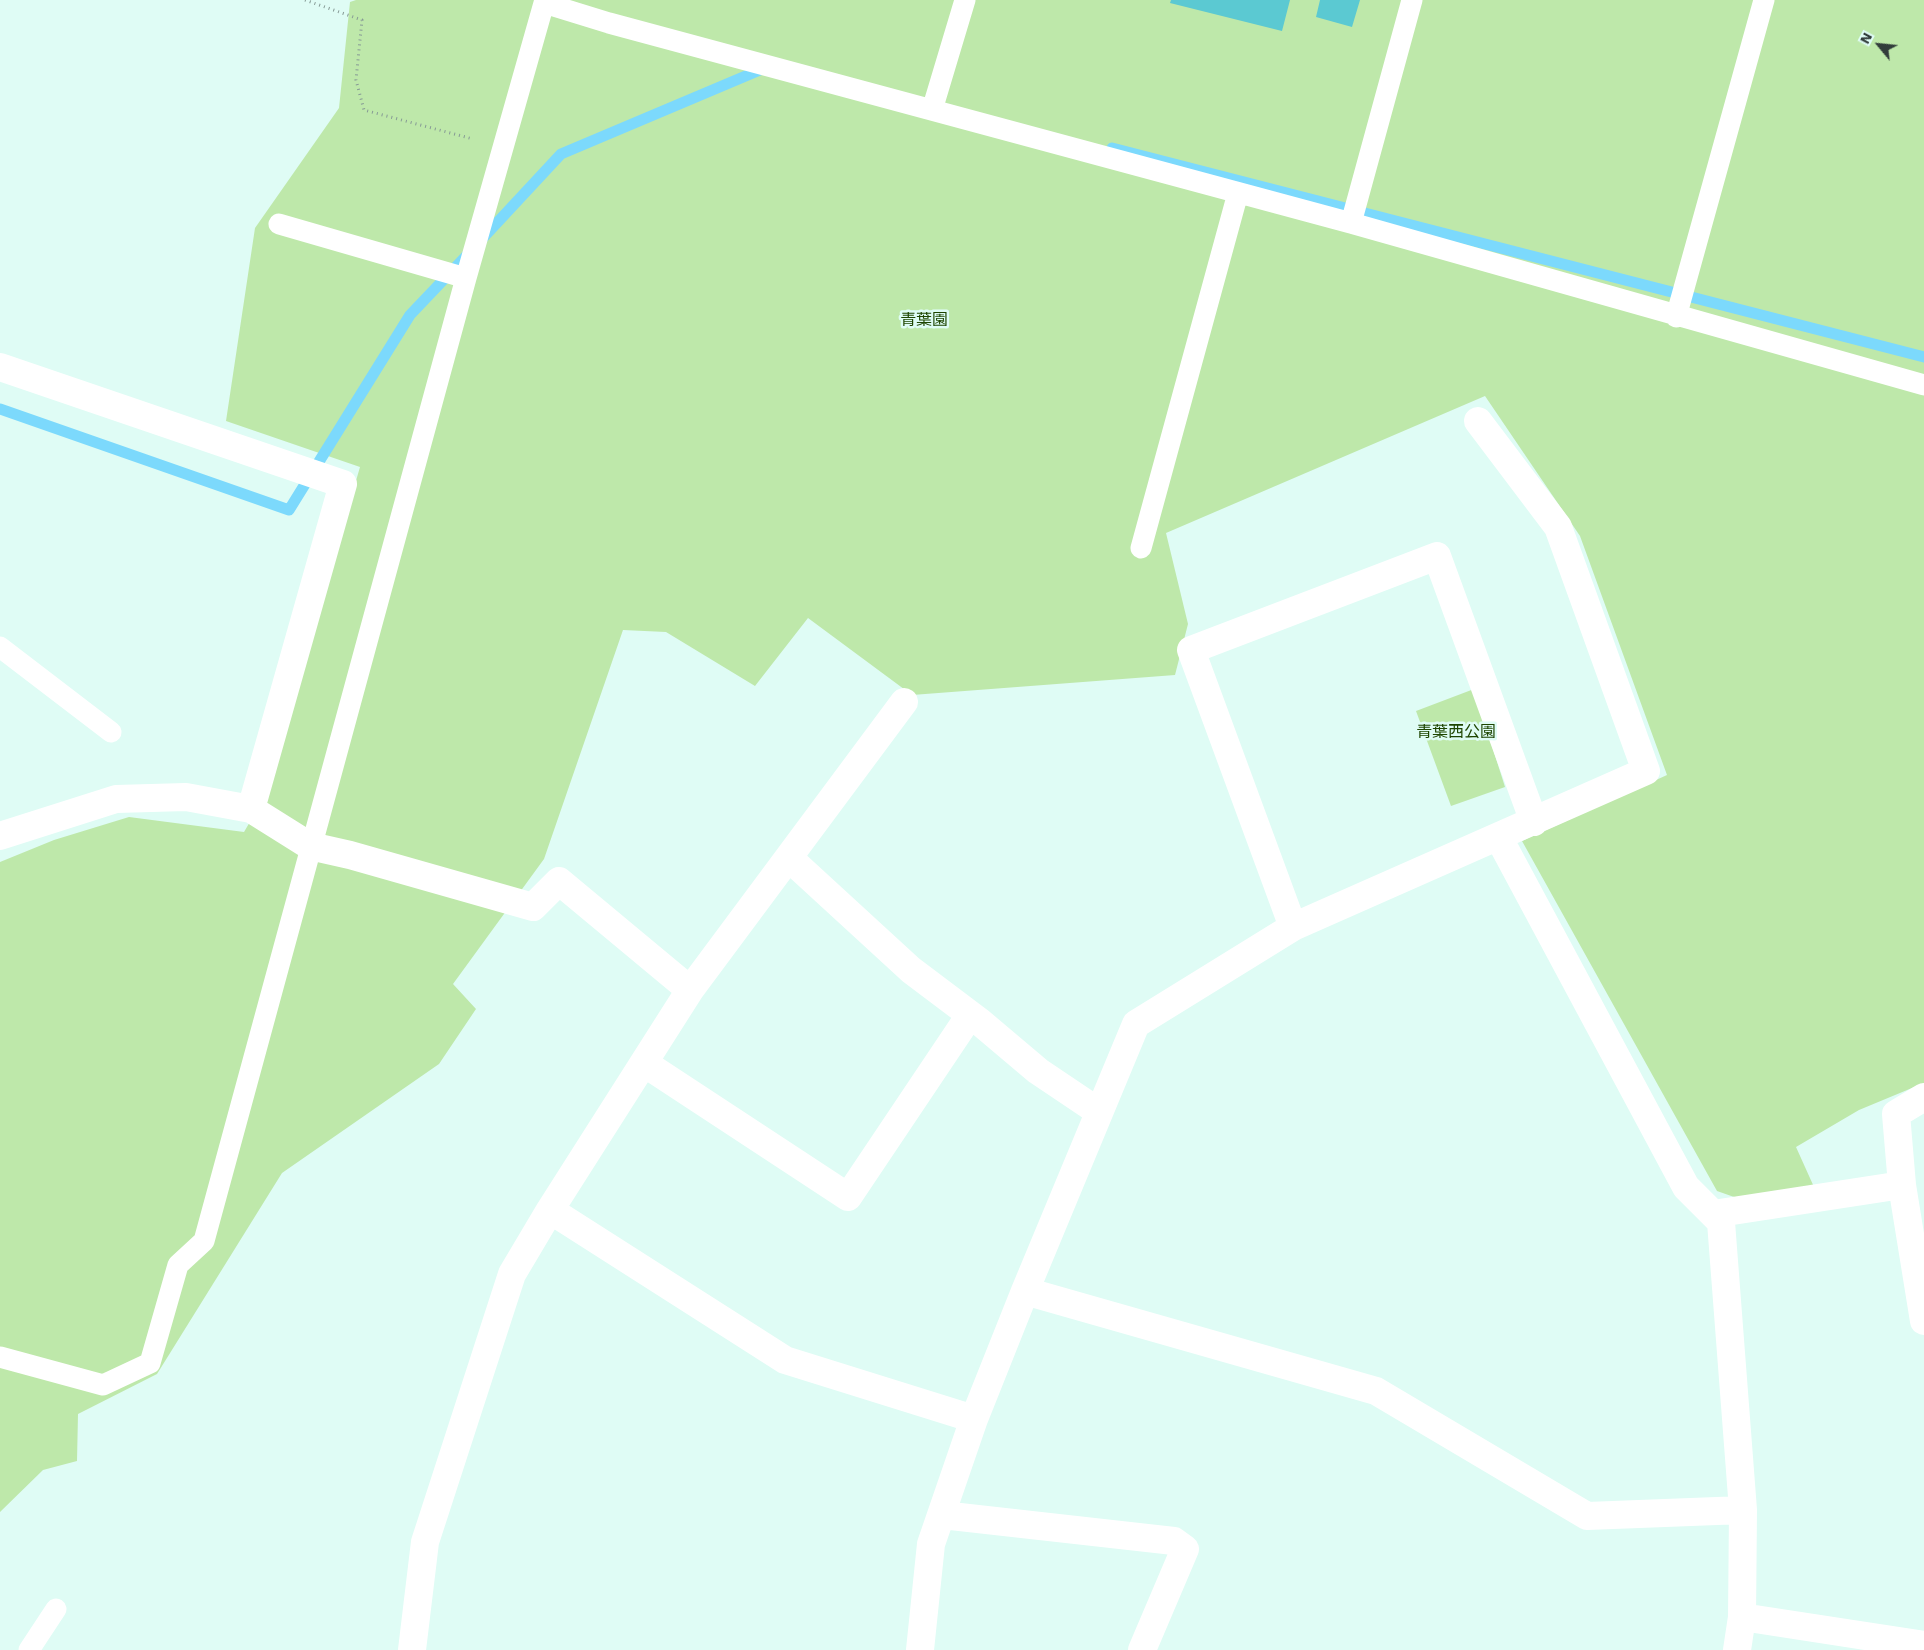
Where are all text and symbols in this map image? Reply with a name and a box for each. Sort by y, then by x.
north arrow [1854,20,1904,70]
text: N [1856,30,1875,46]
park label: 青葉園 [900,310,948,330]
park label: 青葉西公園 [1416,722,1496,742]

